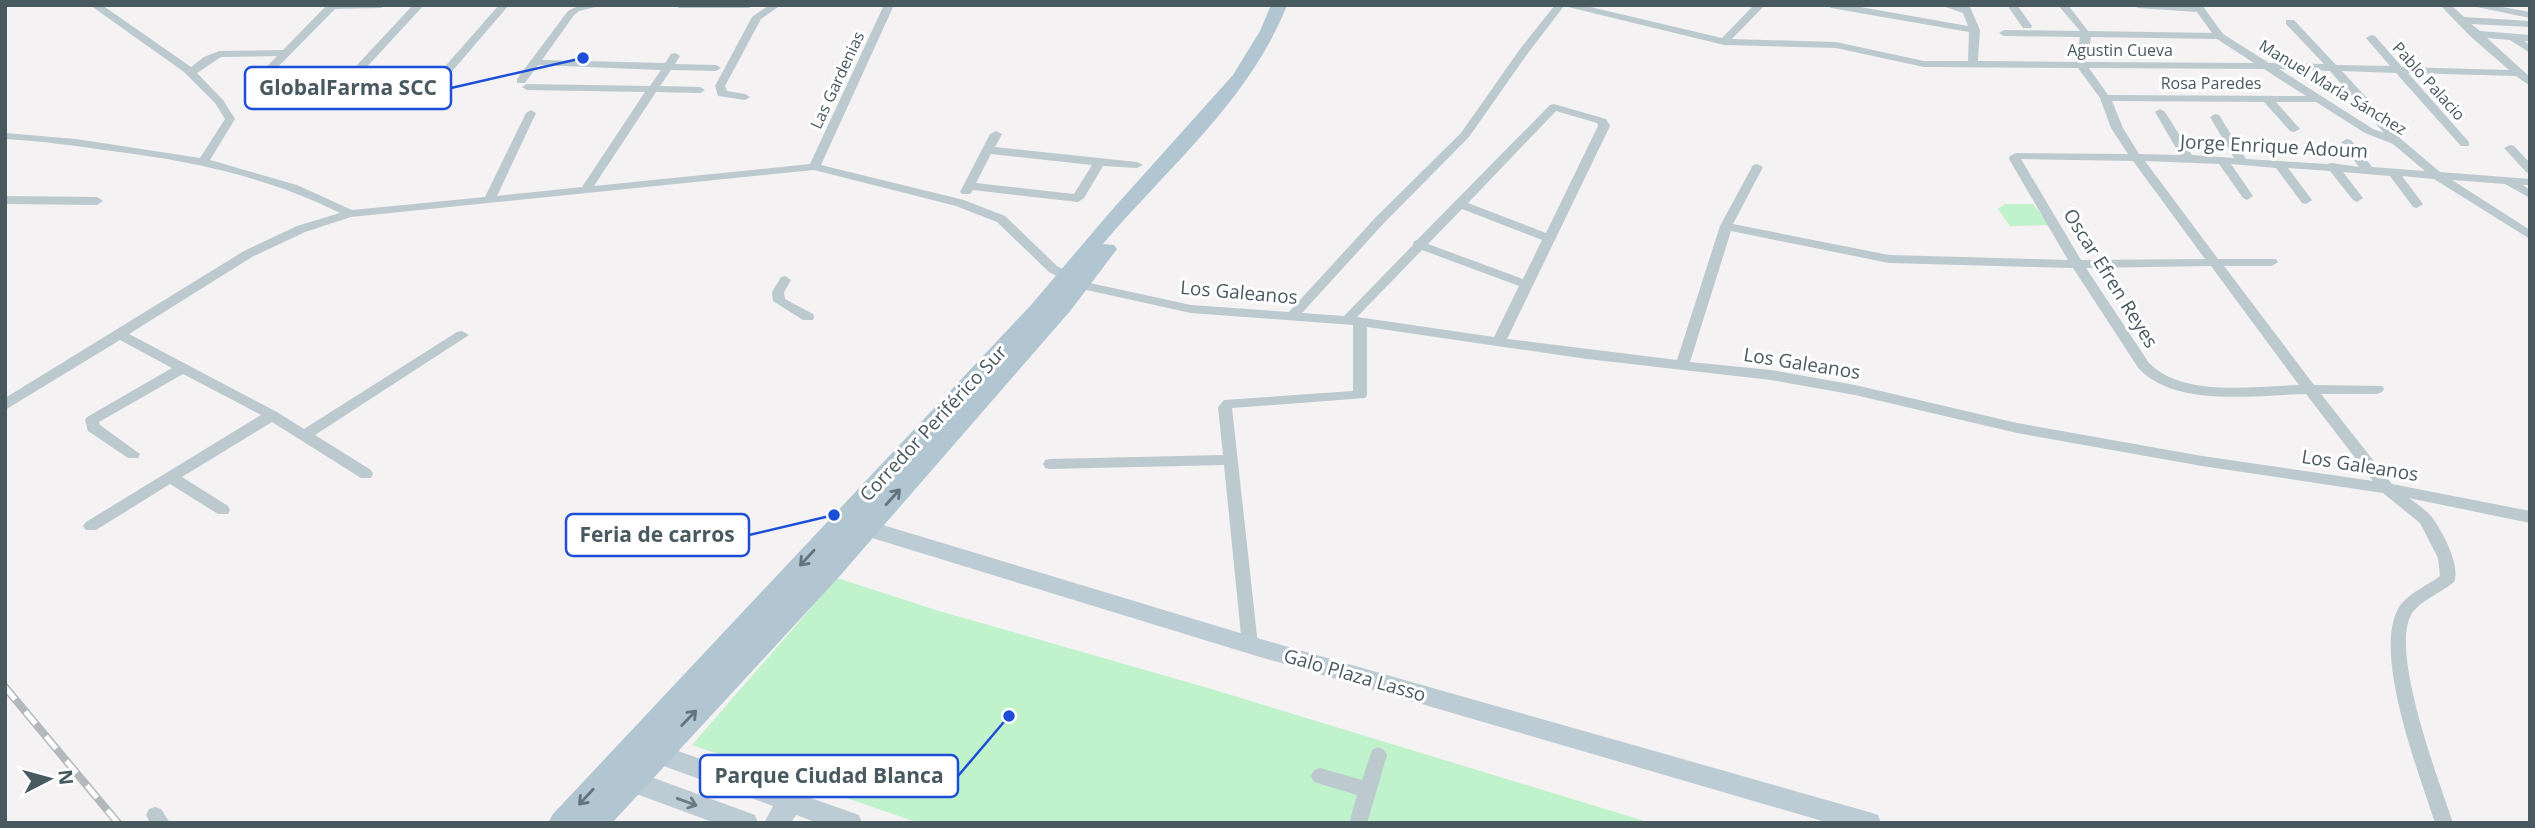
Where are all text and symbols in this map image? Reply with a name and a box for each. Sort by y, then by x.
street label: Las Gardenias [805,28,869,132]
street label: Manuel María Sánchez [2255,34,2411,140]
street label: Pablo Palacio [2388,37,2470,125]
street label: Agustin Cueva [2067,39,2173,61]
callout: GlobalFarma SCC [245,67,451,109]
street label: Rosa Paredes [2161,72,2261,94]
text: GlobalFarma SCC [259,73,437,101]
street label: Jorge Enrique Adoum [2177,128,2369,164]
street label: Oscar Efren Reyes [2058,203,2164,353]
street label: Los Galeanos [1179,274,1299,310]
street label: Corredor Periférico Sur [854,339,1013,507]
street label: Los Galeanos [1742,341,1862,385]
street label: Los Galeanos [2300,443,2420,487]
one-way arrow [885,488,901,506]
callout: Feria de carros [566,514,749,556]
text: Feria de carros [579,520,735,548]
one-way arrow [799,549,815,567]
street label: Galo Plaza Lasso [1281,642,1429,708]
one-way arrow [680,710,697,727]
north arrow [14,744,84,814]
callout: Parque Ciudad Blanca [700,755,958,797]
text: Parque Ciudad Blanca [714,761,944,789]
text: N [52,768,80,786]
one-way arrow [578,788,595,805]
one-way arrow [676,797,698,809]

